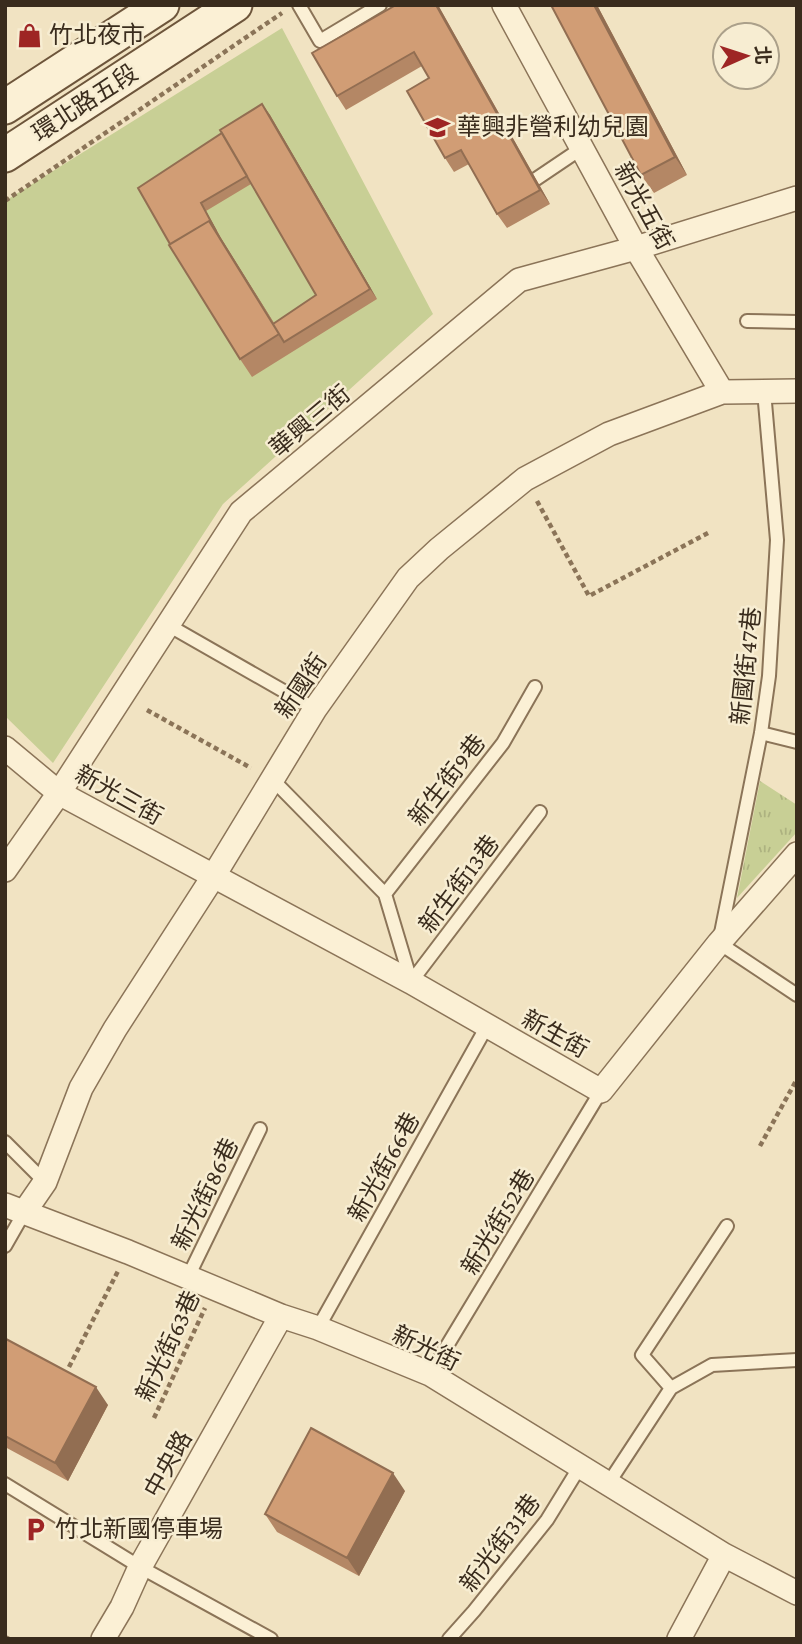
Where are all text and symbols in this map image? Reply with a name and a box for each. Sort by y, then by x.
shop icon: 竹北夜市 [15,21,43,49]
place label: 竹北夜市 [49,21,145,48]
north arrow [711,21,781,91]
text: 北 [751,45,773,65]
street label: 環北路五段 [27,59,142,147]
school or university icon: 華興非營利幼兒園 [423,113,451,141]
place label: 華興非營利幼兒園 [457,113,649,140]
street label: 新光五街 [609,157,680,254]
street label: 華興三街 [264,379,355,462]
street label: 新國街47巷 [726,605,765,726]
street label: 新國街 [269,648,332,723]
street label: 新生街9巷 [403,729,491,831]
street label: 新光三街 [71,759,168,830]
street label: 新生街13巷 [413,830,504,938]
street label: 新生街 [517,1004,593,1063]
street label: 新光街66巷 [343,1108,425,1226]
street label: 新光街86巷 [166,1133,243,1254]
street label: 新光街52巷 [456,1164,540,1279]
street label: 新光街63巷 [130,1286,205,1405]
street label: 新光街 [388,1320,464,1375]
street label: 中央路 [138,1426,197,1502]
street label: 新光街31巷 [454,1489,545,1597]
parking icon: 竹北新國停車場 [21,1515,49,1543]
place label: 竹北新國停車場 [55,1515,223,1542]

